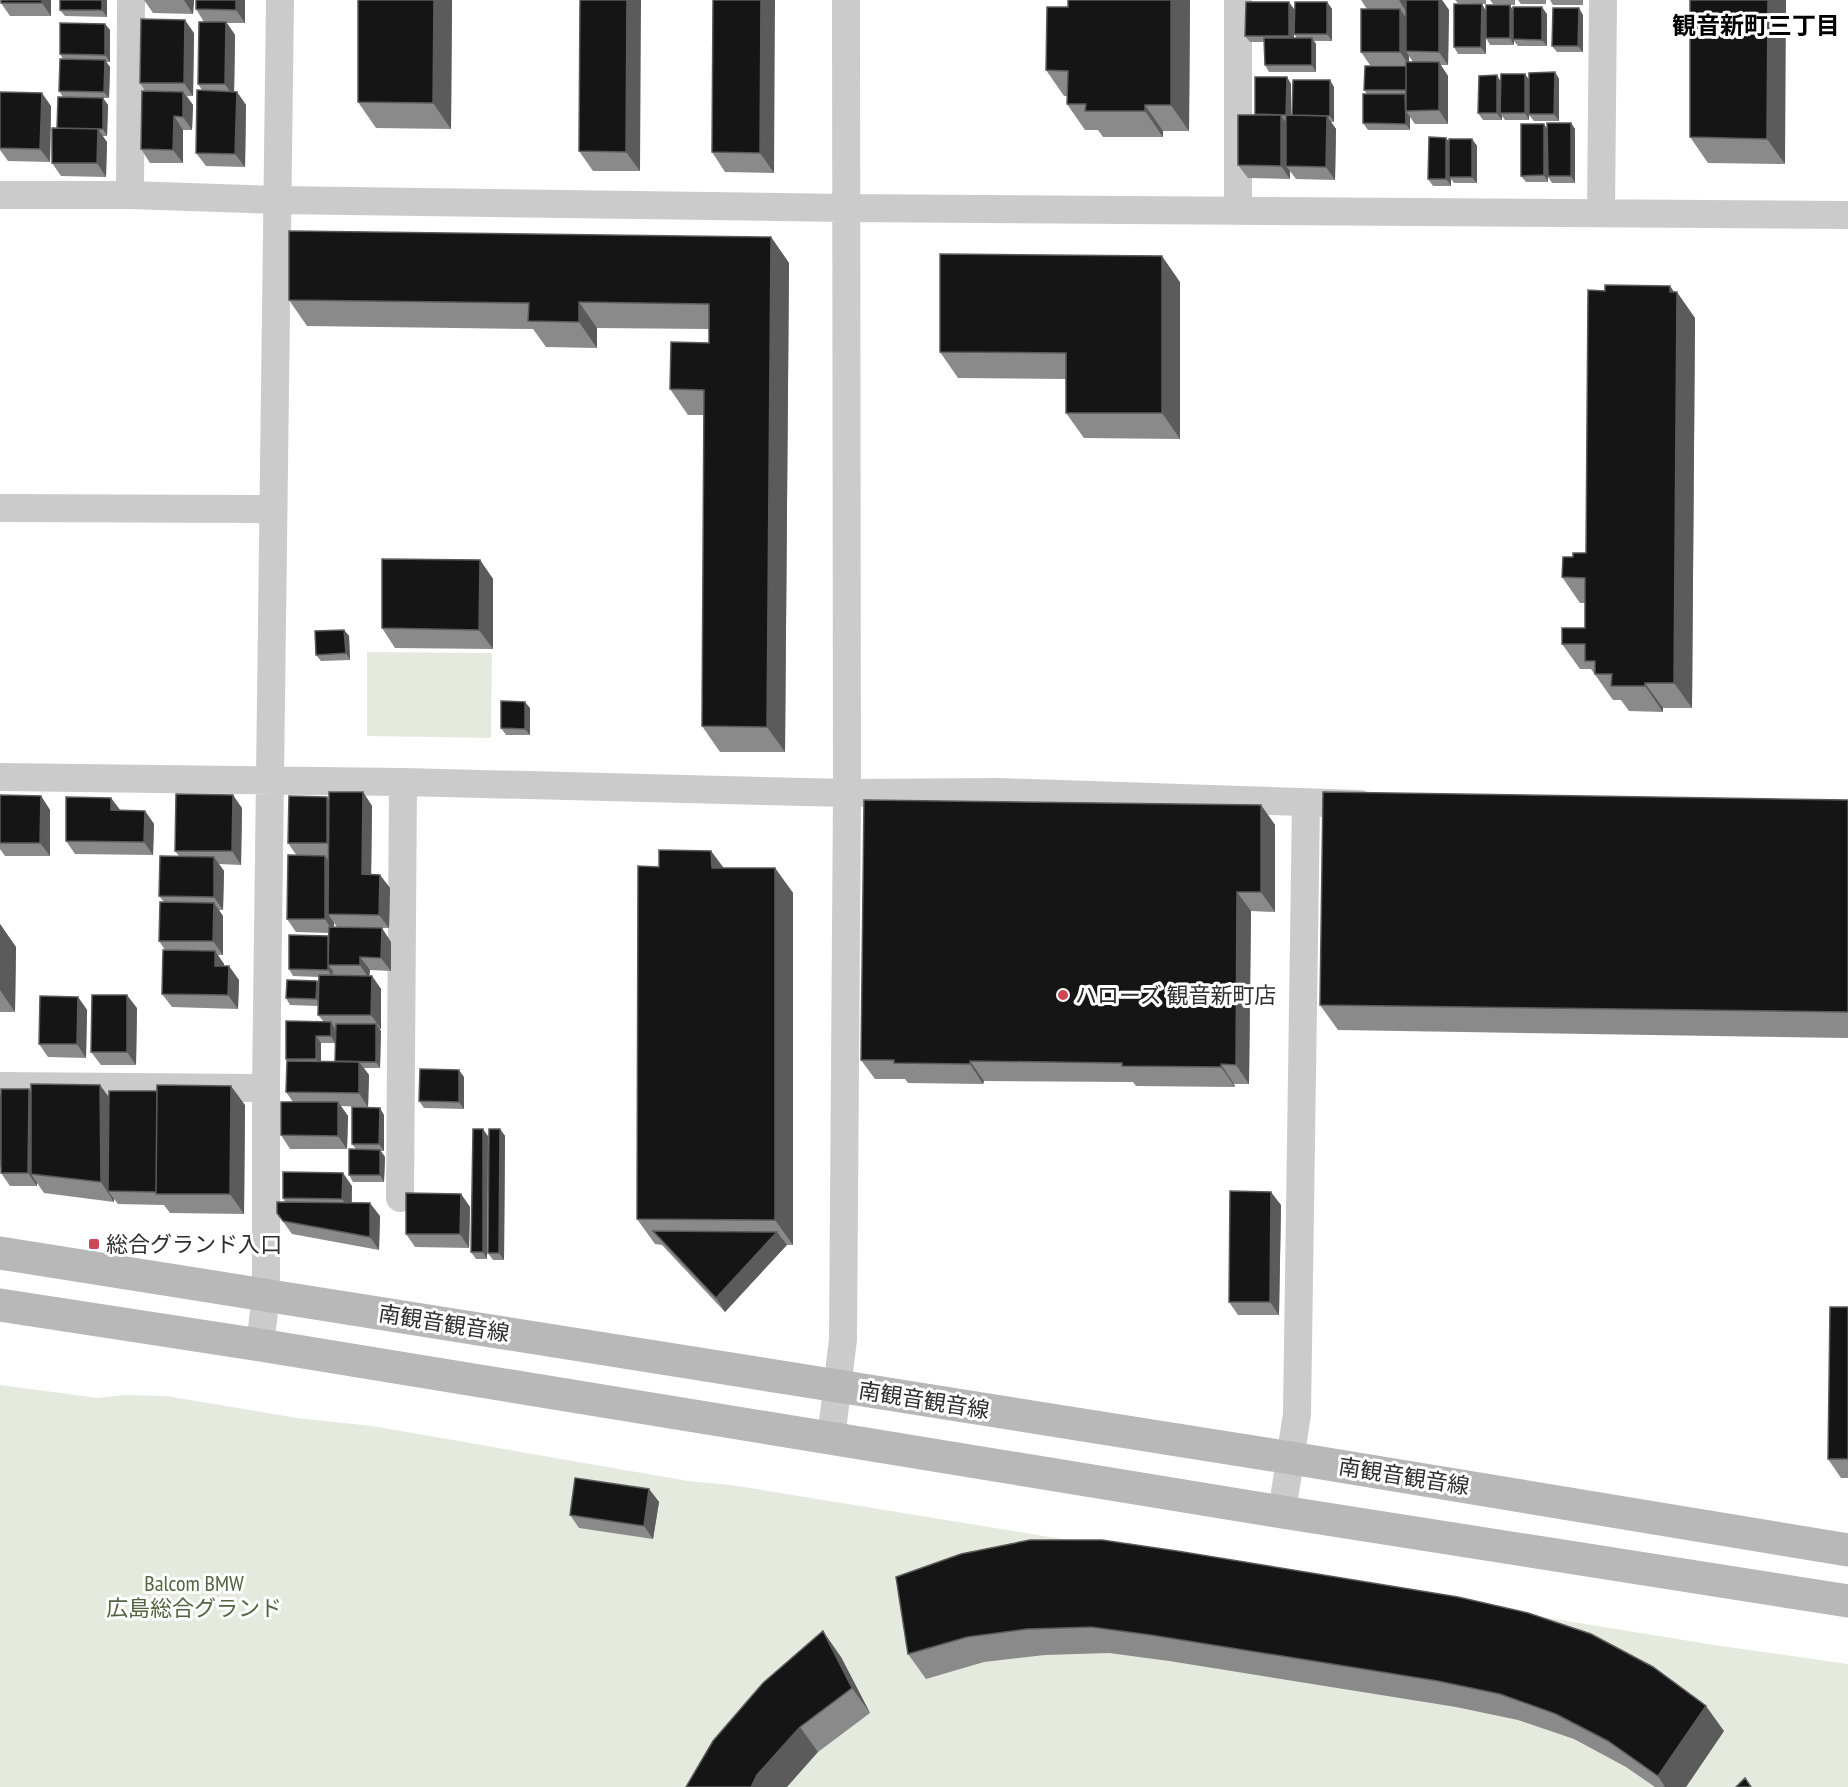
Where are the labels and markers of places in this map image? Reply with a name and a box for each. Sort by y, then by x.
place label: ハローズ 観音新町店 [1075,981,1277,1009]
marker: ハローズ 観音新町店 [1056,988,1070,1002]
place label: 総合グランド入口 [106,1230,282,1258]
marker: 総合グランド入口 [87,1237,101,1251]

